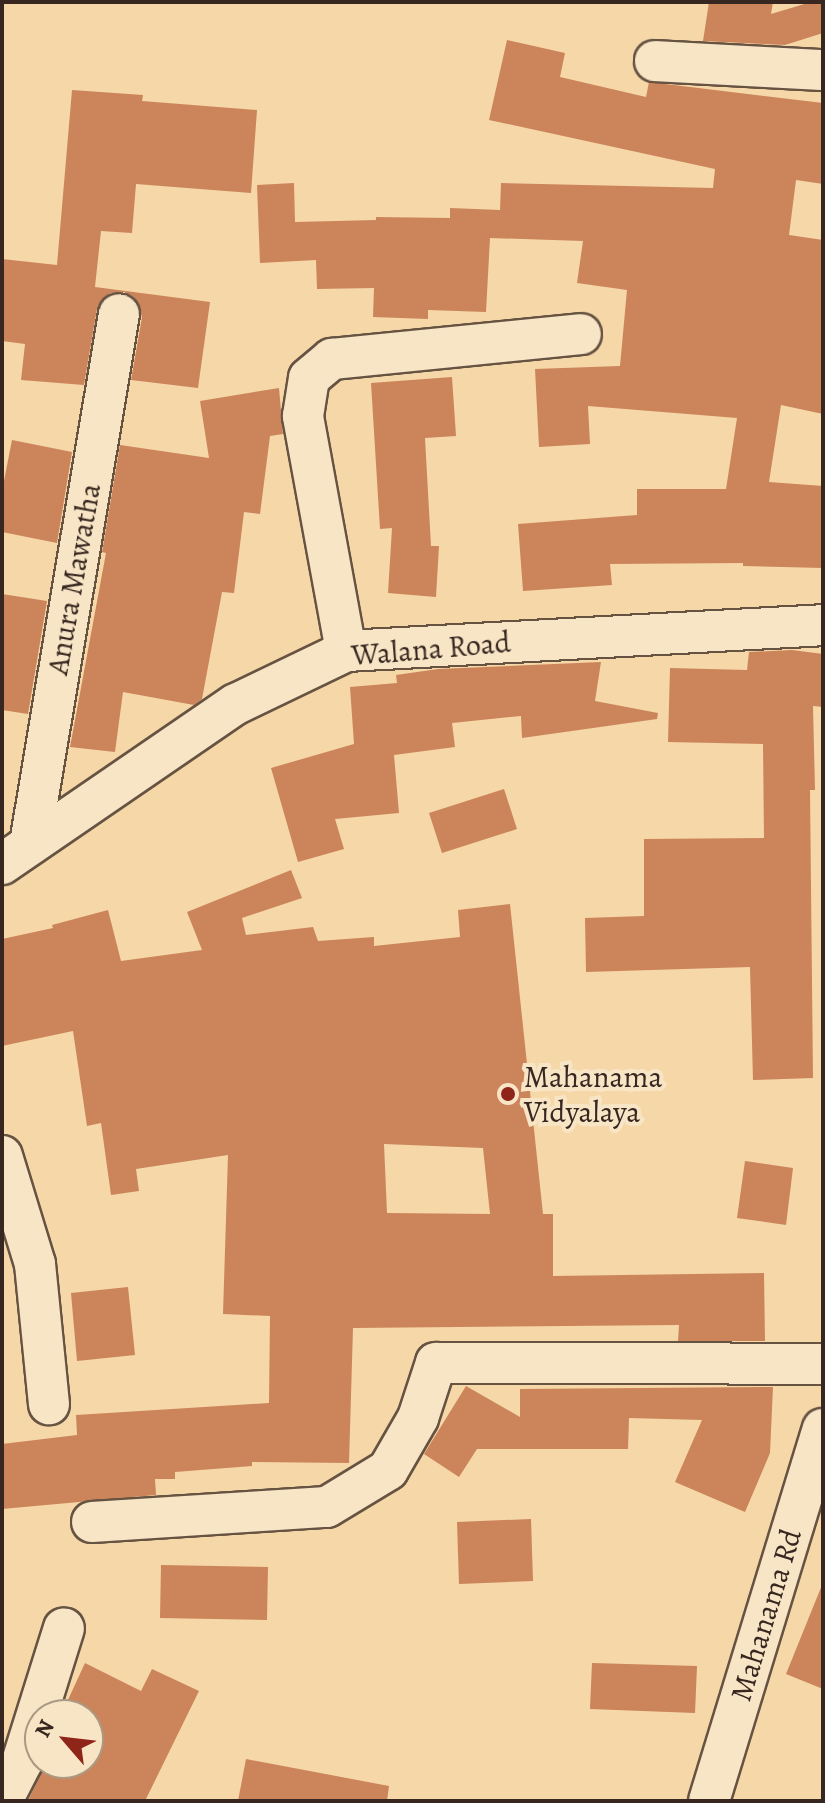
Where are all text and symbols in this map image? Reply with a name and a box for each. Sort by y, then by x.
street label: Anura Mawatha [39,480,109,678]
street label: Walana Road [350,624,512,674]
place label: Mahanama Vidyalaya [524,1059,662,1130]
marker: Mahanama Vidyalaya [499,1085,517,1103]
street label: Mahanama Rd [723,1525,809,1705]
north arrow [24,1699,104,1779]
text: N [28,1715,62,1743]

